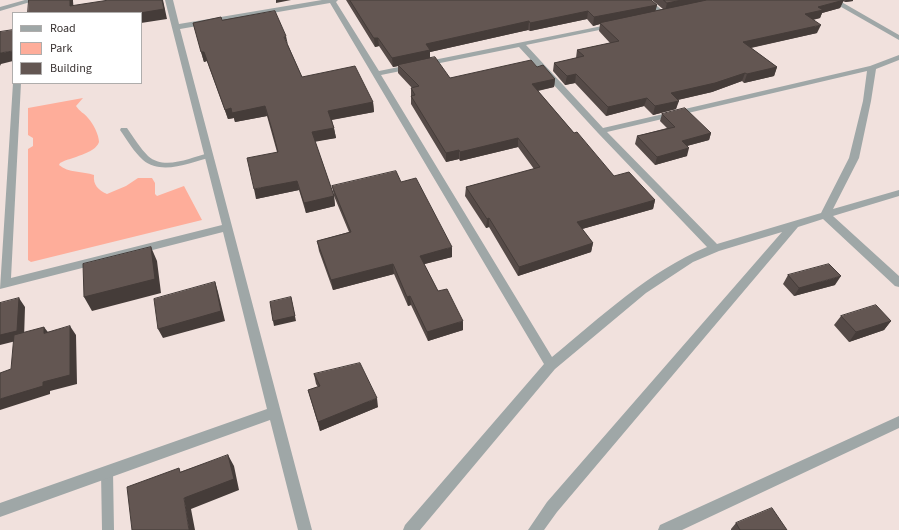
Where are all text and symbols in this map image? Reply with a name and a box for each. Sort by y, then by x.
legend [12,12,142,84]
text: Road [50,20,76,37]
text: Park [50,40,72,57]
text: Building [50,60,92,77]

